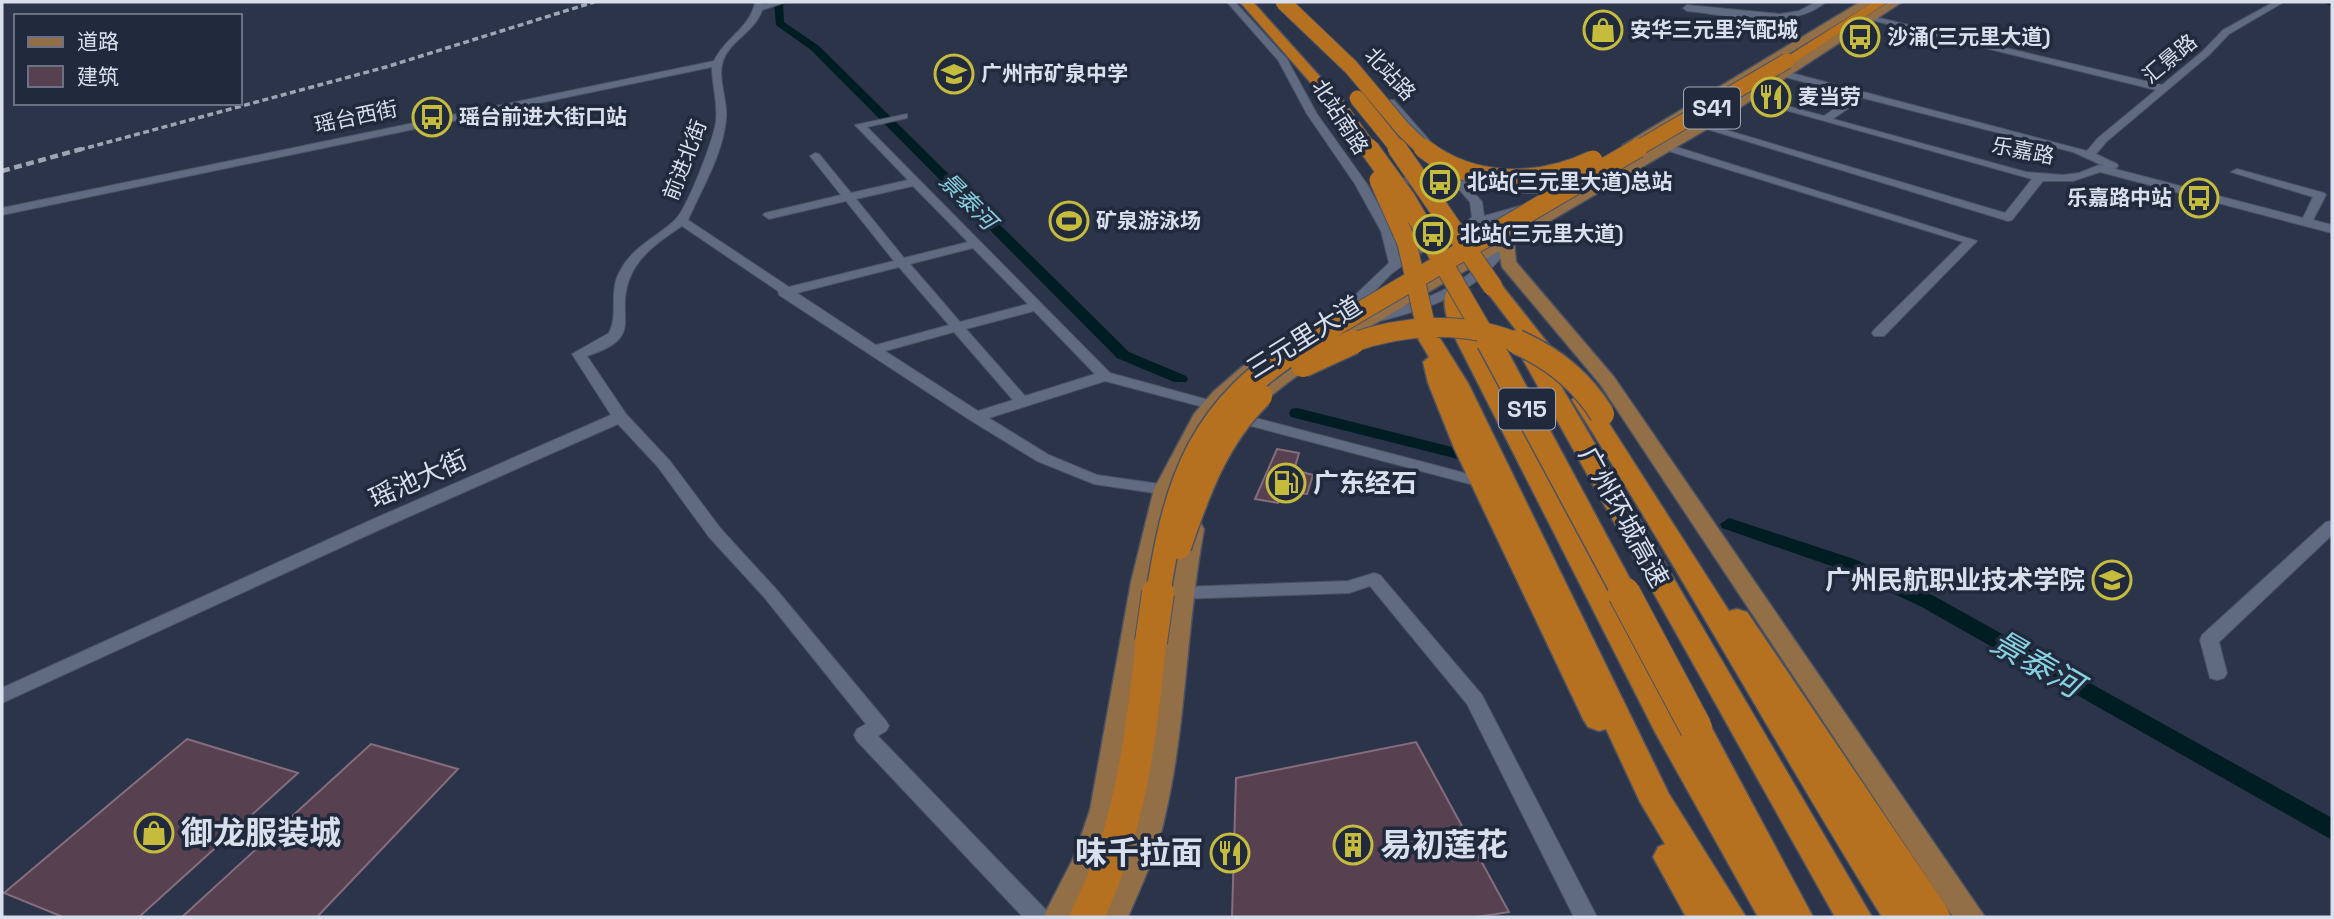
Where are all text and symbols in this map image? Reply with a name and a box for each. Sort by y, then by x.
shop icon: 安华三元里汽配城 [1582,9,1624,51]
legend [14,14,242,105]
place label: 安华三元里汽配城 [1630,16,1798,43]
bus stop icon: 沙涌(三元里大道) [1839,16,1881,58]
place label: 沙涌(三元里大道) [1887,23,2051,50]
text: 道路 [77,28,119,55]
street label: 汇景路 [2137,28,2202,89]
street label: 北站路 [1359,41,1422,106]
school or university icon: 广州市矿泉中学 [933,53,975,95]
place label: 广州市矿泉中学 [981,60,1128,87]
text: 建筑 [77,63,119,90]
street label: 北站南路 [1306,74,1375,159]
restaurant icon: 麦当劳 [1750,76,1792,118]
place label: 麦当劳 [1798,83,1861,110]
road number: S41 [1684,88,1740,128]
street label: 瑶台西街 [312,95,400,138]
bus stop icon: 瑶台前进大街口站 [411,96,453,138]
place label: 瑶台前进大街口站 [459,103,627,130]
street label: 前进北街 [657,116,712,204]
street label: 乐嘉路 [1990,131,2057,170]
bus stop icon: 北站(三元里大道)总站 [1419,161,1461,203]
water label: 景泰河 [933,166,1006,239]
place label: 北站(三元里大道)总站 [1467,168,1673,195]
bus stop icon: 乐嘉路中站 [2178,177,2220,219]
place label: 乐嘉路中站 [2067,184,2172,211]
sports icon: 矿泉游泳场 [1048,200,1090,242]
place label: 矿泉游泳场 [1096,207,1201,234]
bus stop icon: 北站(三元里大道) [1412,213,1454,255]
place label: 北站(三元里大道) [1460,220,1624,247]
street label: 三元里大道 [1240,288,1368,386]
road number: S15 [1499,388,1555,430]
street label: 广州环城高速 [1571,441,1677,593]
street label: 瑶池大街 [364,442,472,516]
fuel station icon: 广东经石 [1265,462,1307,504]
place label: 广东经石 [1313,466,1417,500]
school or university icon: 广州民航职业技术学院 [2091,559,2133,601]
place label: 广州民航职业技术学院 [1825,563,2085,597]
water label: 景泰河 [1983,621,2095,710]
shop icon: 御龙服装城 [133,812,175,854]
place label: 御龙服装城 [181,813,341,853]
building icon: 易初莲花 [1332,824,1374,866]
place label: 易初莲花 [1380,825,1508,865]
restaurant icon: 味千拉面 [1209,832,1251,874]
place label: 味千拉面 [1075,833,1203,873]

